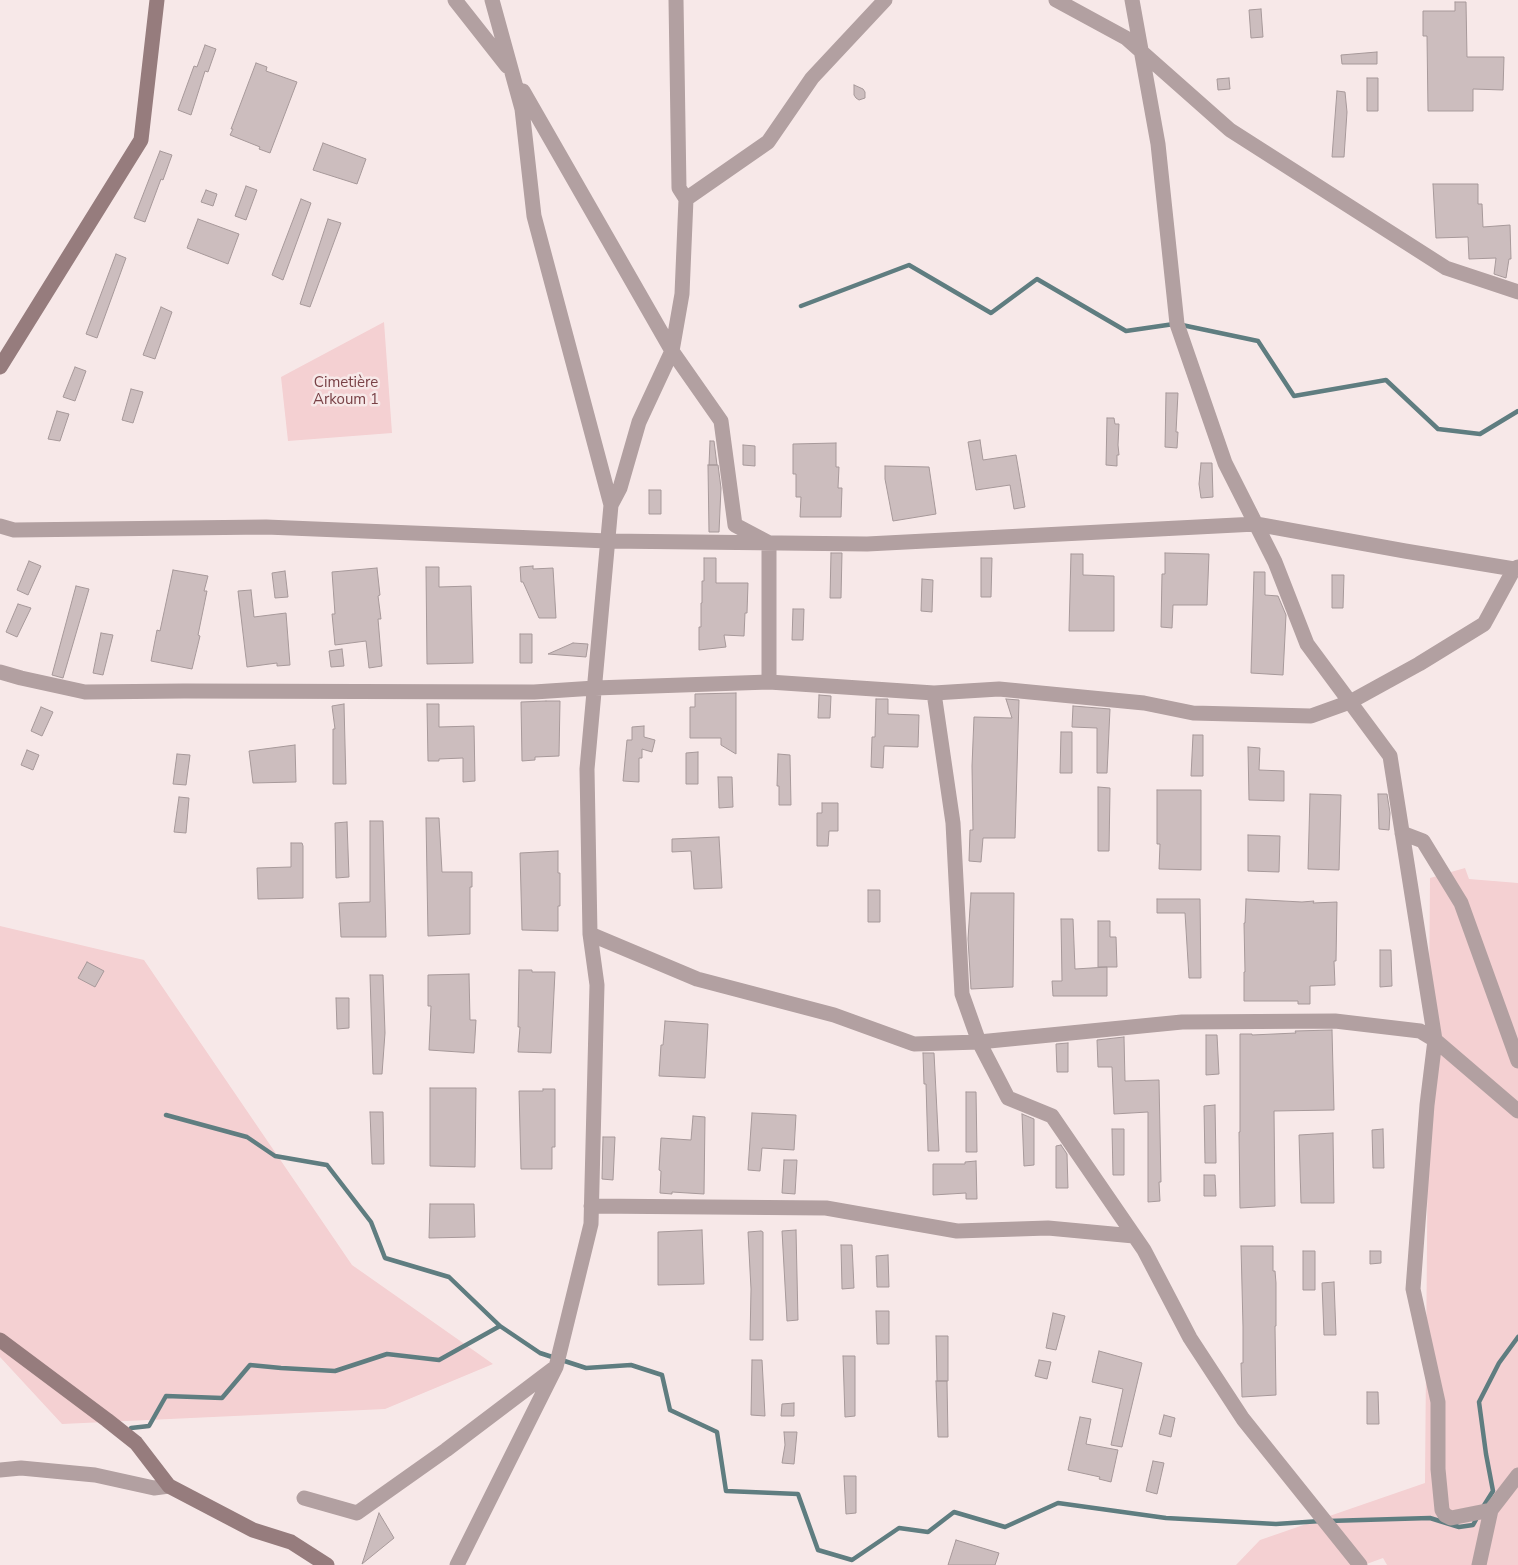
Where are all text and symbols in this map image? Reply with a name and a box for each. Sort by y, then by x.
park label: Cimetière Arkoum 1 [313,374,379,409]

